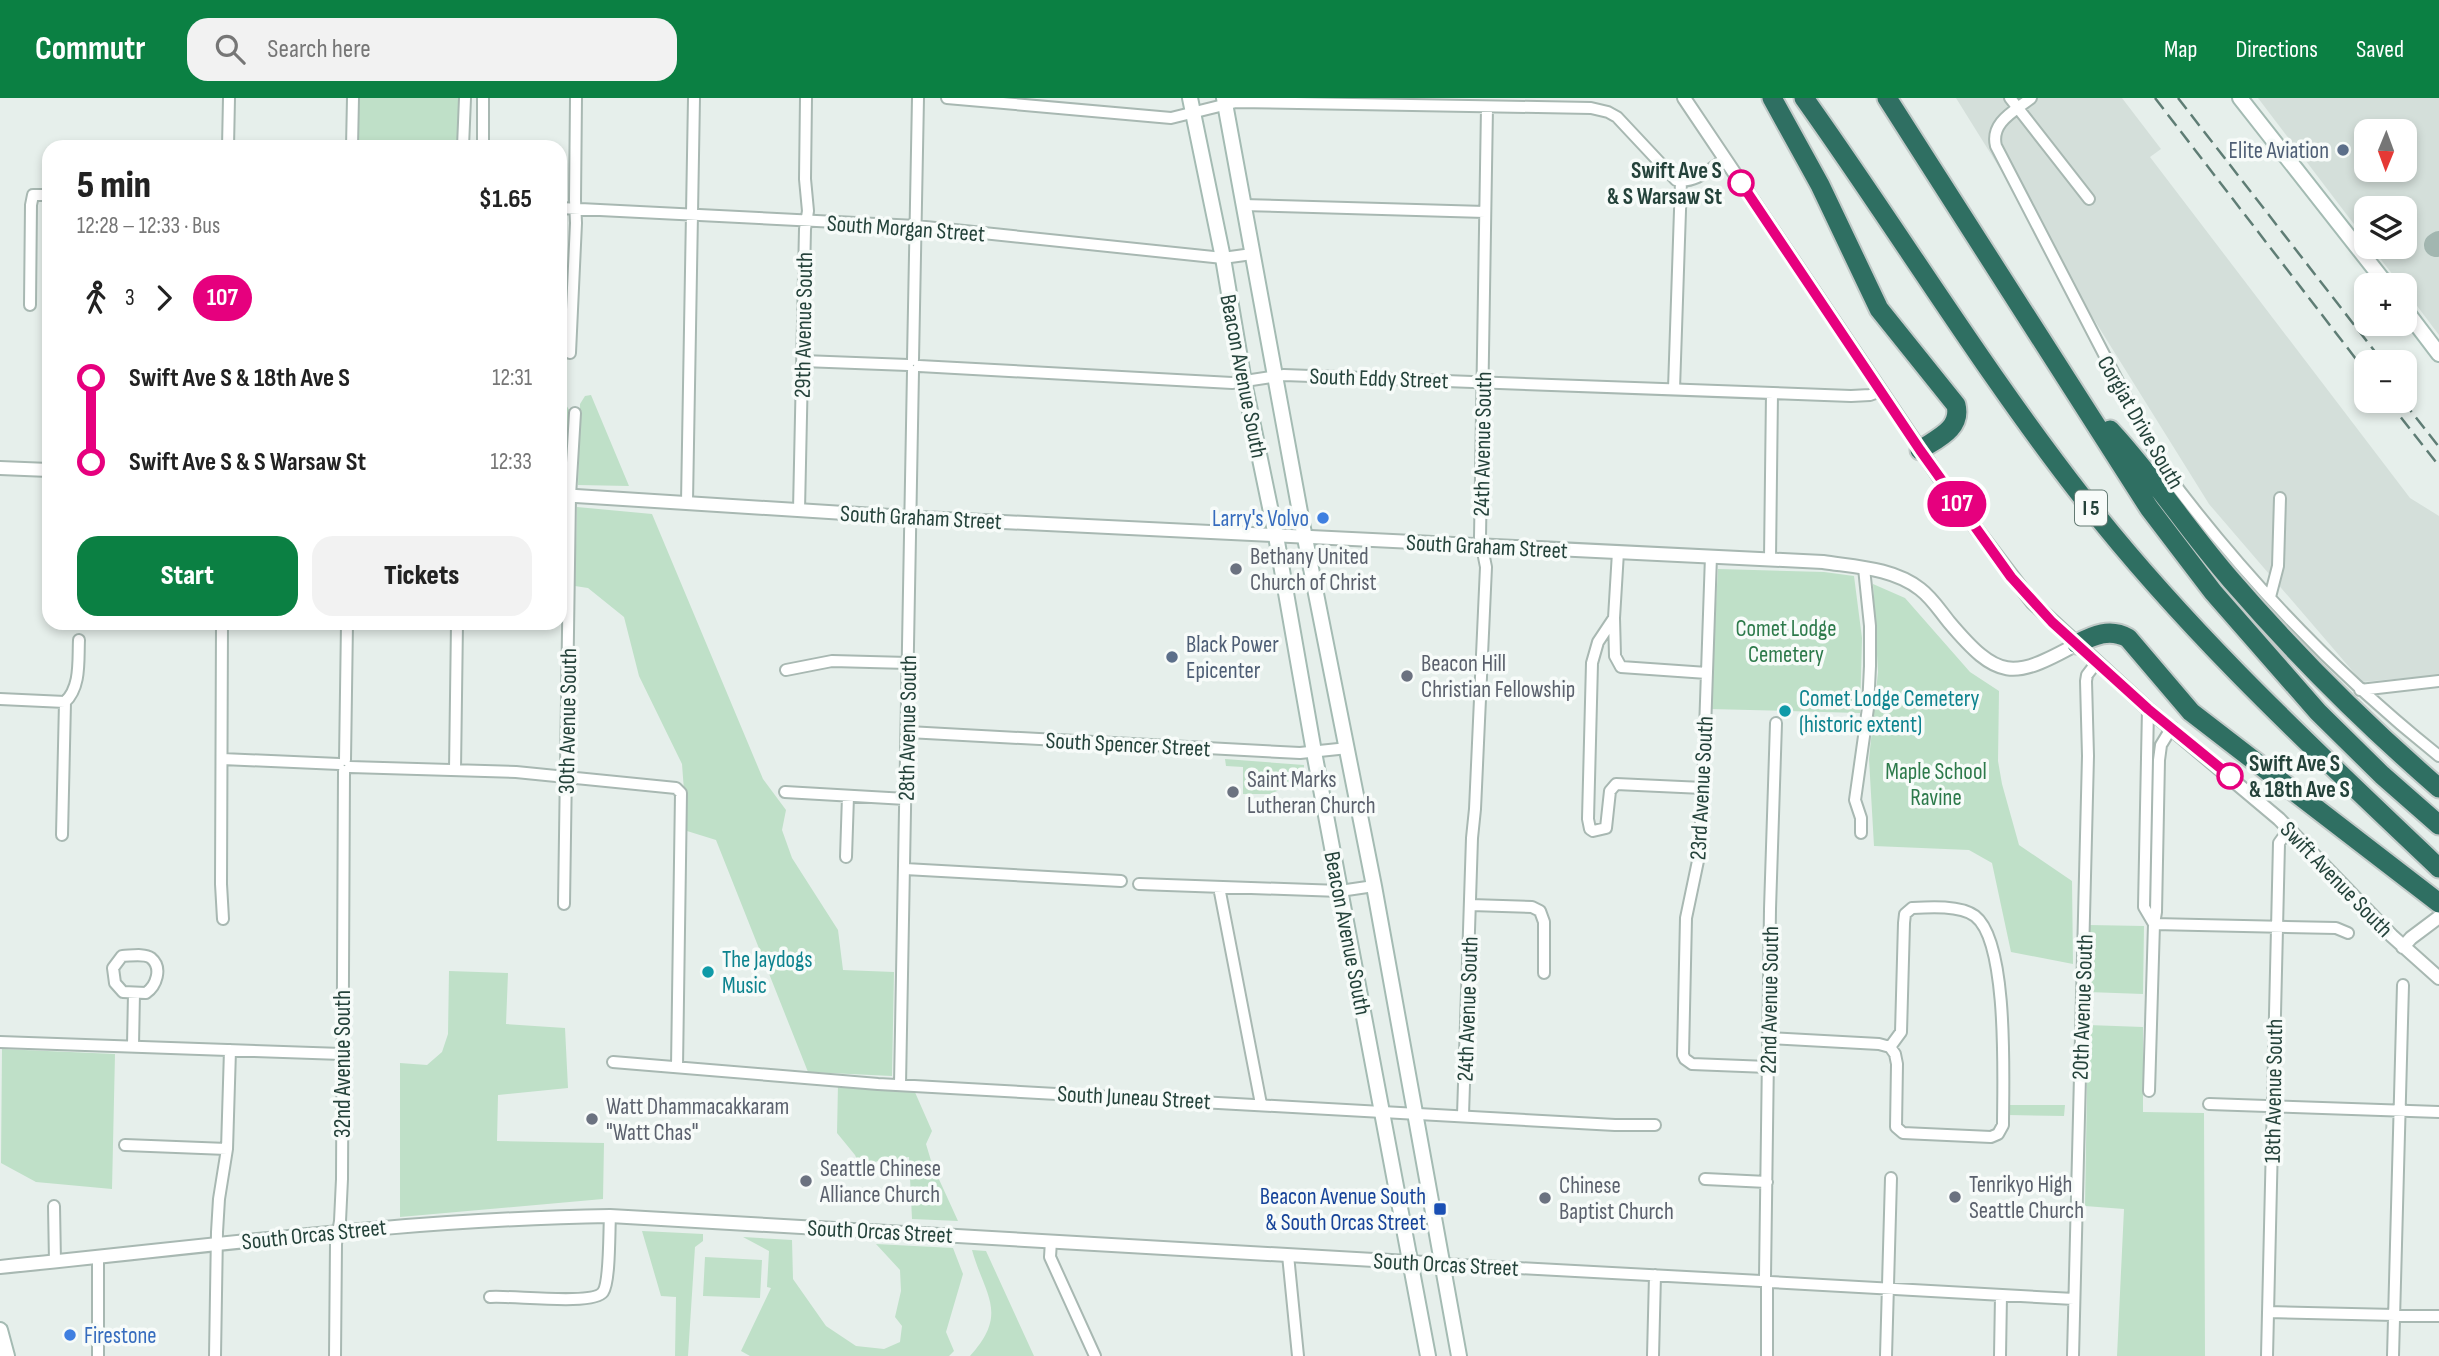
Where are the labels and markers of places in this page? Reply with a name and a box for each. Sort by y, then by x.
place label: Elite Aviation [2228,137,2329,165]
marker: Elite Aviation [2335,142,2351,158]
place label: Swift Ave S & S Warsaw St [1607,157,1722,211]
marker: Swift Ave S & S Warsaw St [1728,170,1754,196]
place label: Larry's Volvo [1212,505,1309,533]
marker: Larry's Volvo [1315,510,1331,526]
place label: Bethany United Church of Christ [1250,543,1376,597]
marker: Bethany United Church of Christ [1228,561,1244,577]
place label: Black Power Epicenter [1186,631,1279,685]
marker: Black Power Epicenter [1164,649,1180,665]
place label: Beacon Hill Christian Fellowship [1421,650,1575,704]
marker: Beacon Hill Christian Fellowship [1399,668,1415,684]
place label: Comet Lodge Cemetery (historic extent) [1799,685,1979,739]
marker: Comet Lodge Cemetery (historic extent) [1777,703,1793,719]
place label: Swift Ave S & 18th Ave S [2249,750,2350,804]
marker: Swift Ave S & 18th Ave S [2217,763,2243,789]
place label: Saint Marks Lutheran Church [1247,766,1376,820]
marker: Saint Marks Lutheran Church [1225,784,1241,800]
place label: The Jaydogs Music [722,946,812,1000]
marker: The Jaydogs Music [700,964,716,980]
place label: Watt Dhammacakkaram "Watt Chas" [606,1093,789,1147]
marker: Watt Dhammacakkaram "Watt Chas" [584,1111,600,1127]
place label: Seattle Chinese Alliance Church [819,1155,941,1209]
place label: Tenrikyo High Seattle Church [1969,1171,2084,1225]
place label: Chinese Baptist Church [1559,1172,1674,1226]
marker: Seattle Chinese Alliance Church [798,1173,814,1189]
place label: Beacon Avenue South & South Orcas Street [1260,1183,1426,1237]
marker: Tenrikyo High Seattle Church [1947,1189,1963,1205]
marker: Chinese Baptist Church [1537,1190,1553,1206]
marker: Beacon Avenue South & South Orcas Street [1432,1201,1448,1217]
place label: Firestone [84,1322,157,1350]
marker: Firestone [62,1327,78,1343]

